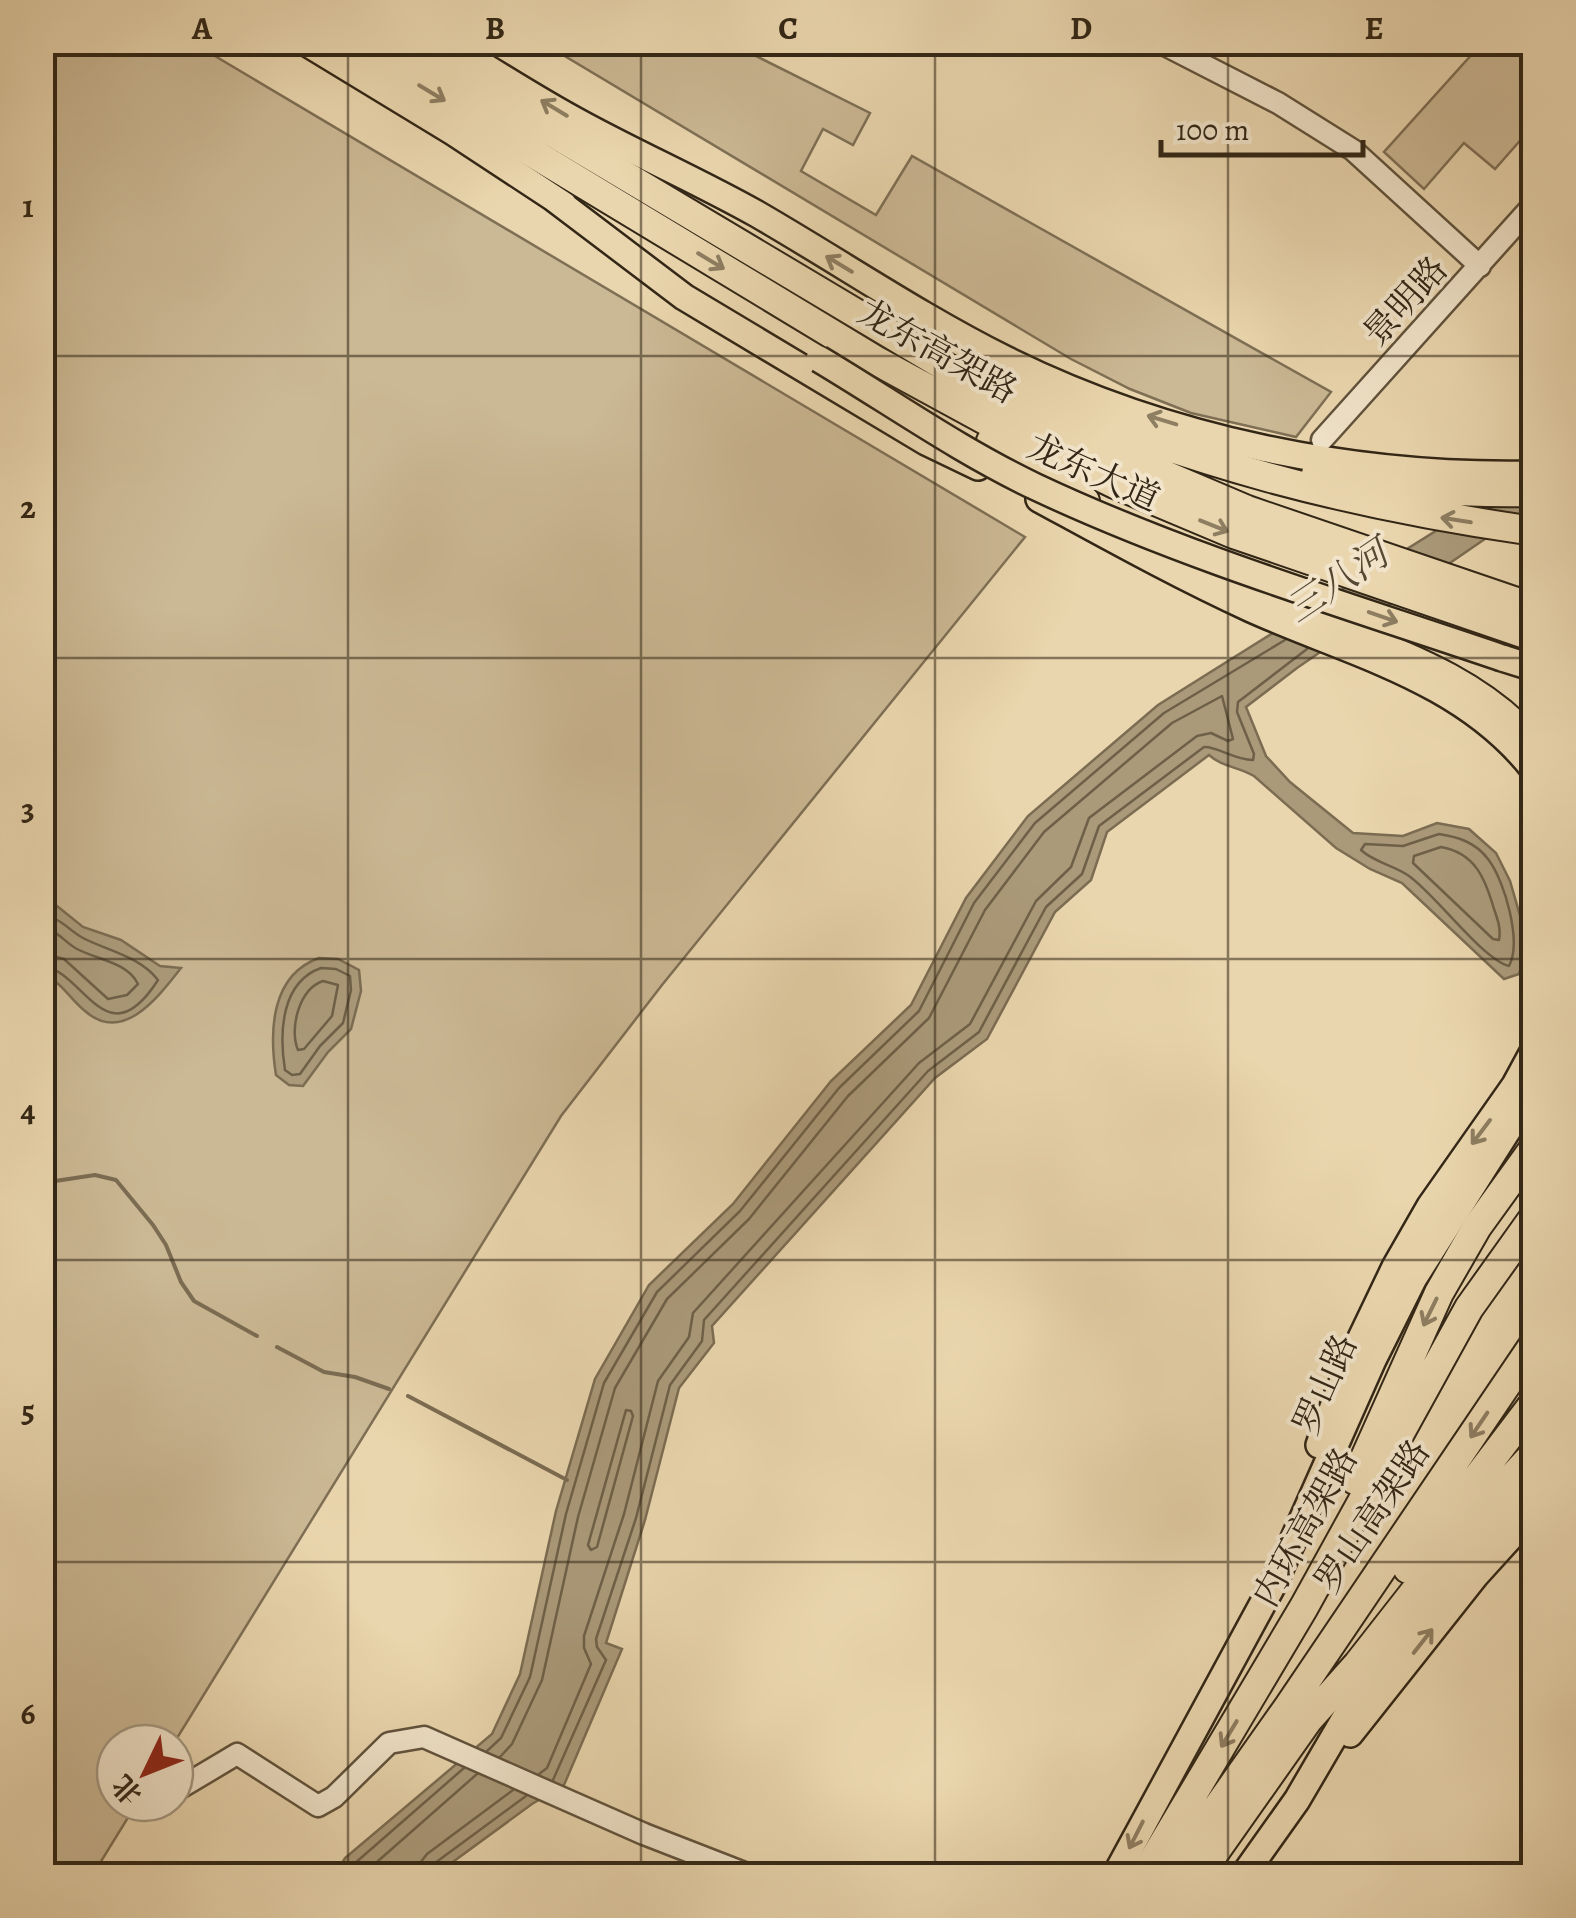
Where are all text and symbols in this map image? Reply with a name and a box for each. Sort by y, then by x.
text: A [191,6,213,50]
text: B [485,6,505,50]
text: C [778,6,798,50]
text: D [1070,6,1092,50]
text: E [1364,6,1384,50]
one-way arrow [417,83,446,103]
scale bar [1161,95,1364,157]
one-way arrow [540,98,569,118]
text: 100 m [1176,110,1249,150]
text: 1 [22,184,34,228]
street label: 景明路 [1352,246,1458,356]
one-way arrow [696,251,725,271]
one-way arrow [825,254,854,274]
street label: 龙东高架路 [850,288,1026,414]
one-way arrow [1147,410,1178,428]
street label: 龙东大道 [1020,422,1168,522]
text: 2 [20,485,36,529]
one-way arrow [1440,510,1473,529]
one-way arrow [1199,518,1229,536]
water label: 三八河 [1275,524,1404,634]
one-way arrow [1366,609,1397,627]
text: 3 [21,787,35,831]
text: 4 [20,1088,36,1132]
one-way arrow [1471,1118,1492,1145]
one-way arrow [1419,1296,1438,1326]
street label: 罗山路 [1282,1326,1368,1442]
text: 5 [21,1389,35,1433]
one-way arrow [1469,1410,1490,1438]
street label: 罗山高架路 [1303,1430,1441,1602]
street label: 内环高架路 [1242,1439,1368,1615]
one-way arrow [1412,1629,1434,1655]
text: 6 [21,1691,36,1735]
one-way arrow [1219,1719,1239,1748]
north arrow [95,1723,195,1823]
text: 北 [104,1766,151,1813]
one-way arrow [1126,1819,1145,1849]

